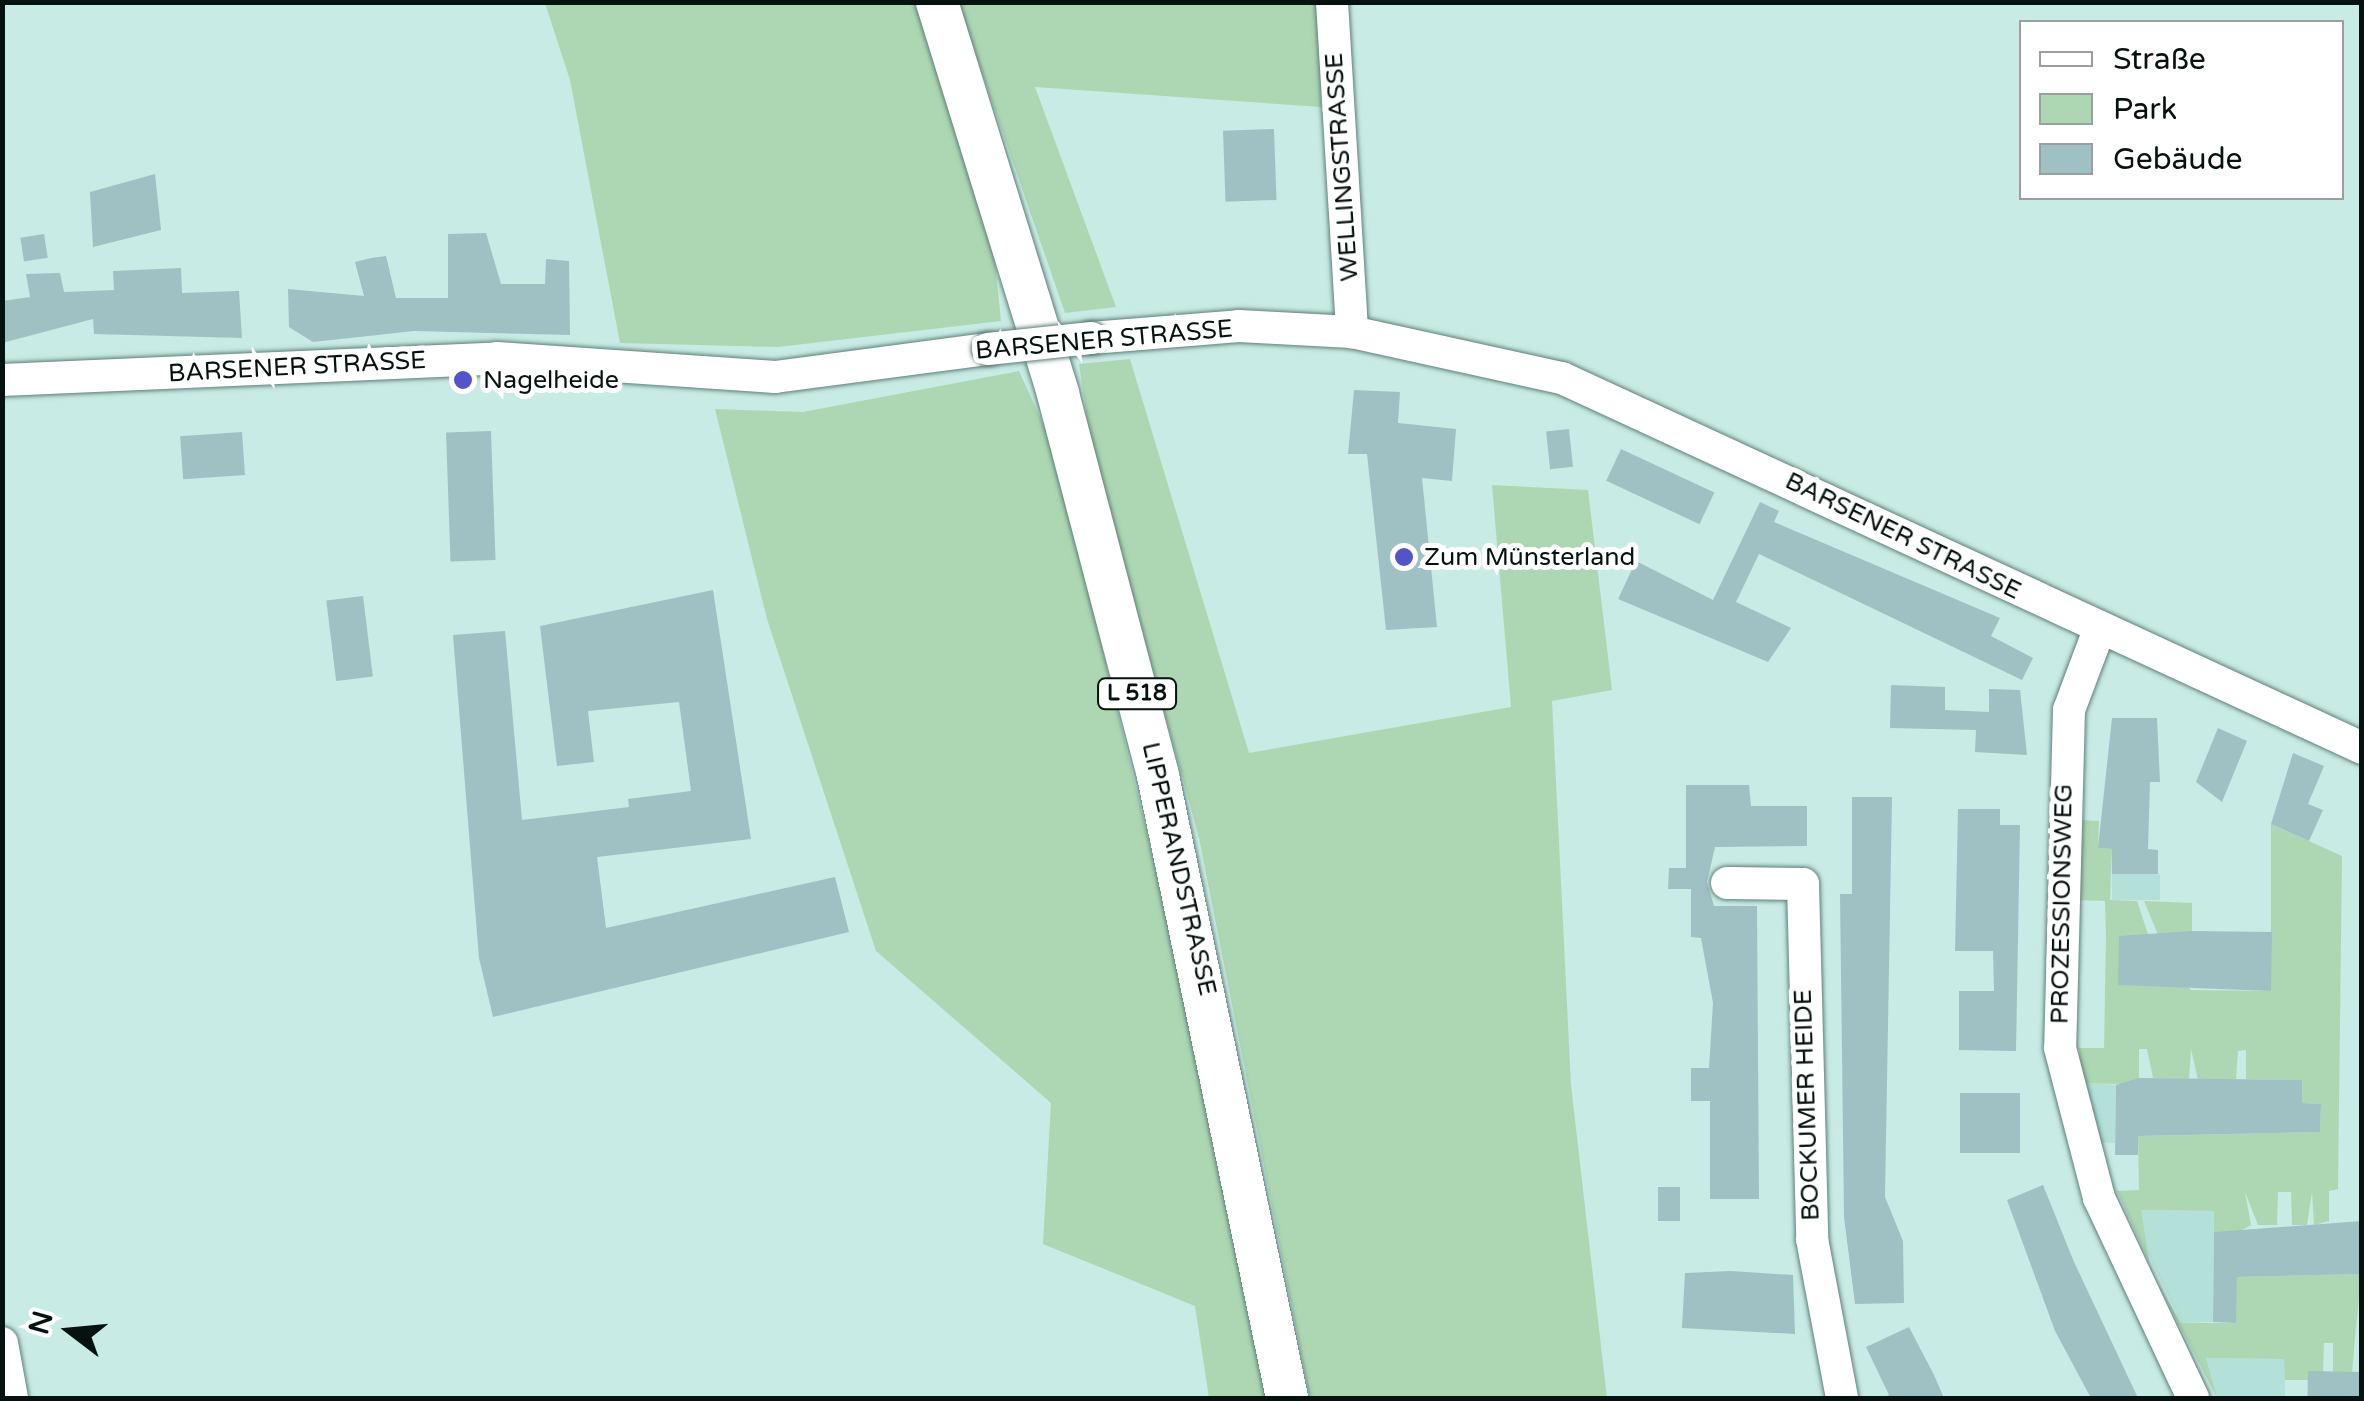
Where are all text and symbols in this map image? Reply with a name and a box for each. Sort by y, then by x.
legend [2019,20,2344,200]
text: Straße [2113,41,2206,78]
street label: WELLINGSTRASSE [1319,52,1365,282]
text: Park [2113,91,2177,128]
text: Gebäude [2113,141,2243,178]
street label: BARSENER STRASSE [974,314,1234,366]
street label: BARSENER STRASSE [167,345,427,389]
place label: Nagelheide [483,365,619,395]
marker: Nagelheide [452,369,474,391]
street label: BARSENER STRASSE [1780,466,2026,606]
place label: Zum Münsterland [1424,542,1635,572]
marker: Zum Münsterland [1393,546,1415,568]
road number: L 518 [1097,677,1177,711]
street label: LIPPERANDSTRASSE [1135,739,1223,999]
street label: PROZESSIONSWEG [2045,784,2079,1024]
street label: BOCKUMER HEIDE [1788,989,1826,1221]
north arrow [20,1281,120,1381]
text: N [22,1307,61,1338]

